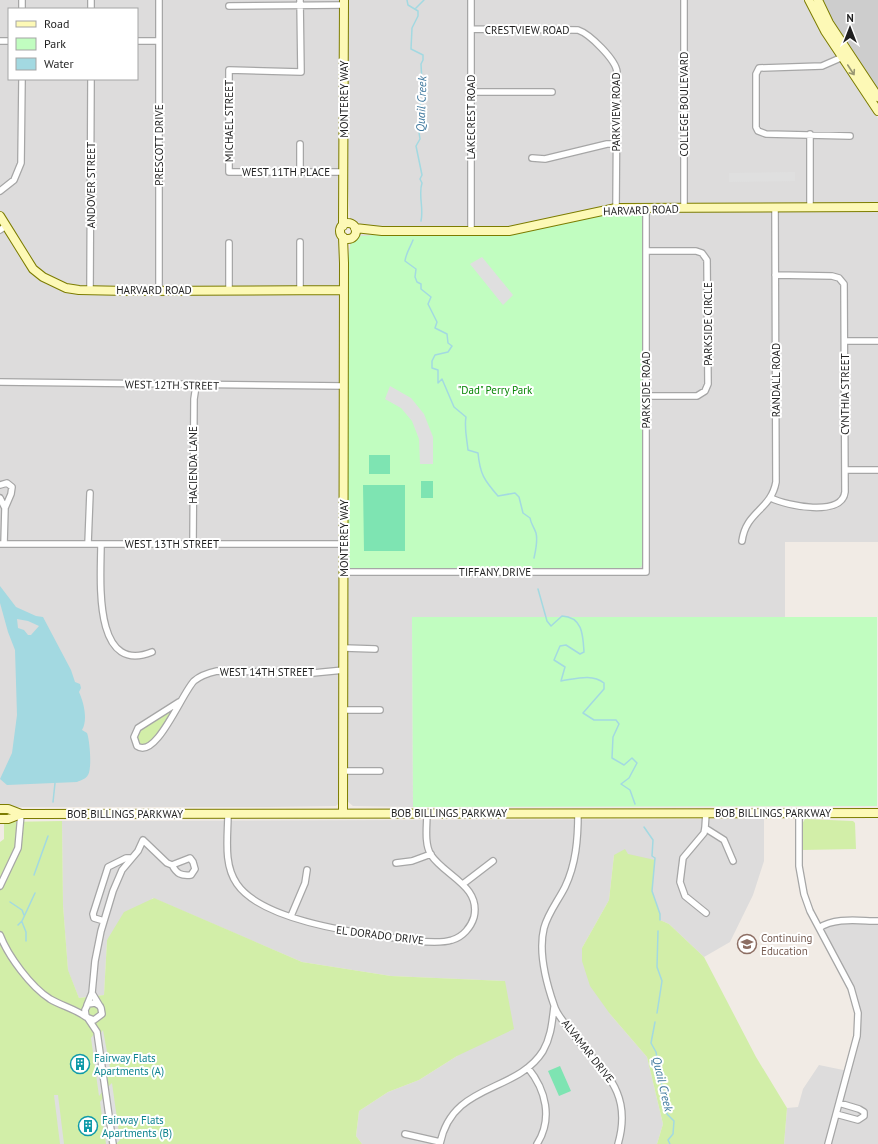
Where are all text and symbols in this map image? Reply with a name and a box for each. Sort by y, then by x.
legend [8,8,138,80]
north arrow [830,8,870,48]
text: N [846,11,854,25]
text: Road [44,16,69,31]
street label: CRESTVIEW ROAD [485,23,569,37]
text: Park [44,36,66,51]
street label: COLLEGE BOULEVARD [677,52,691,156]
text: Water [44,56,74,71]
street label: MONTEREY WAY [337,60,351,138]
one-way arrow [846,64,855,75]
street label: PARKVIEW ROAD [609,72,623,152]
water label: Quail Creek [413,75,429,132]
street label: LAKECREST ROAD [464,75,478,159]
street label: MICHAEL STREET [222,80,236,162]
street label: PRESCOTT DRIVE [152,104,166,186]
street label: ANDOVER STREET [84,142,98,228]
street label: WEST 11TH PLACE [242,165,330,179]
street label: HARVARD ROAD [603,202,679,218]
street label: PARKSIDE CIRCLE [701,282,715,366]
street label: HARVARD ROAD [116,283,192,297]
street label: RANDALL ROAD [769,343,783,417]
street label: PARKSIDE ROAD [639,351,653,429]
street label: CYNTHIA STREET [838,353,852,435]
street label: WEST 12TH STREET [125,377,219,393]
park label: "Dad" Perry Park [458,383,533,397]
street label: HACIENDA LANE [186,426,200,504]
street label: MONTEREY WAY [337,499,351,577]
street label: WEST 13TH STREET [125,537,219,551]
street label: TIFFANY DRIVE [459,565,531,579]
street label: WEST 14TH STREET [220,665,314,679]
street label: BOB BILLINGS PARKWAY [391,806,508,820]
street label: BOB BILLINGS PARKWAY [715,806,832,820]
street label: BOB BILLINGS PARKWAY [67,807,184,821]
street label: EL DORADO DRIVE [335,923,425,947]
place label: Continuing Education [761,931,812,958]
school or university icon: Continuing Education [736,933,758,955]
street label: ALVAMAR DRIVE [559,1016,617,1086]
place label: Fairway Flats Apartments (A) [94,1051,164,1078]
building icon: Fairway Flats Apartments (A) [69,1053,91,1075]
water label: Quail Creek [649,1055,677,1114]
place label: Fairway Flats Apartments (B) [102,1113,172,1140]
building icon: Fairway Flats Apartments (B) [77,1115,99,1137]

